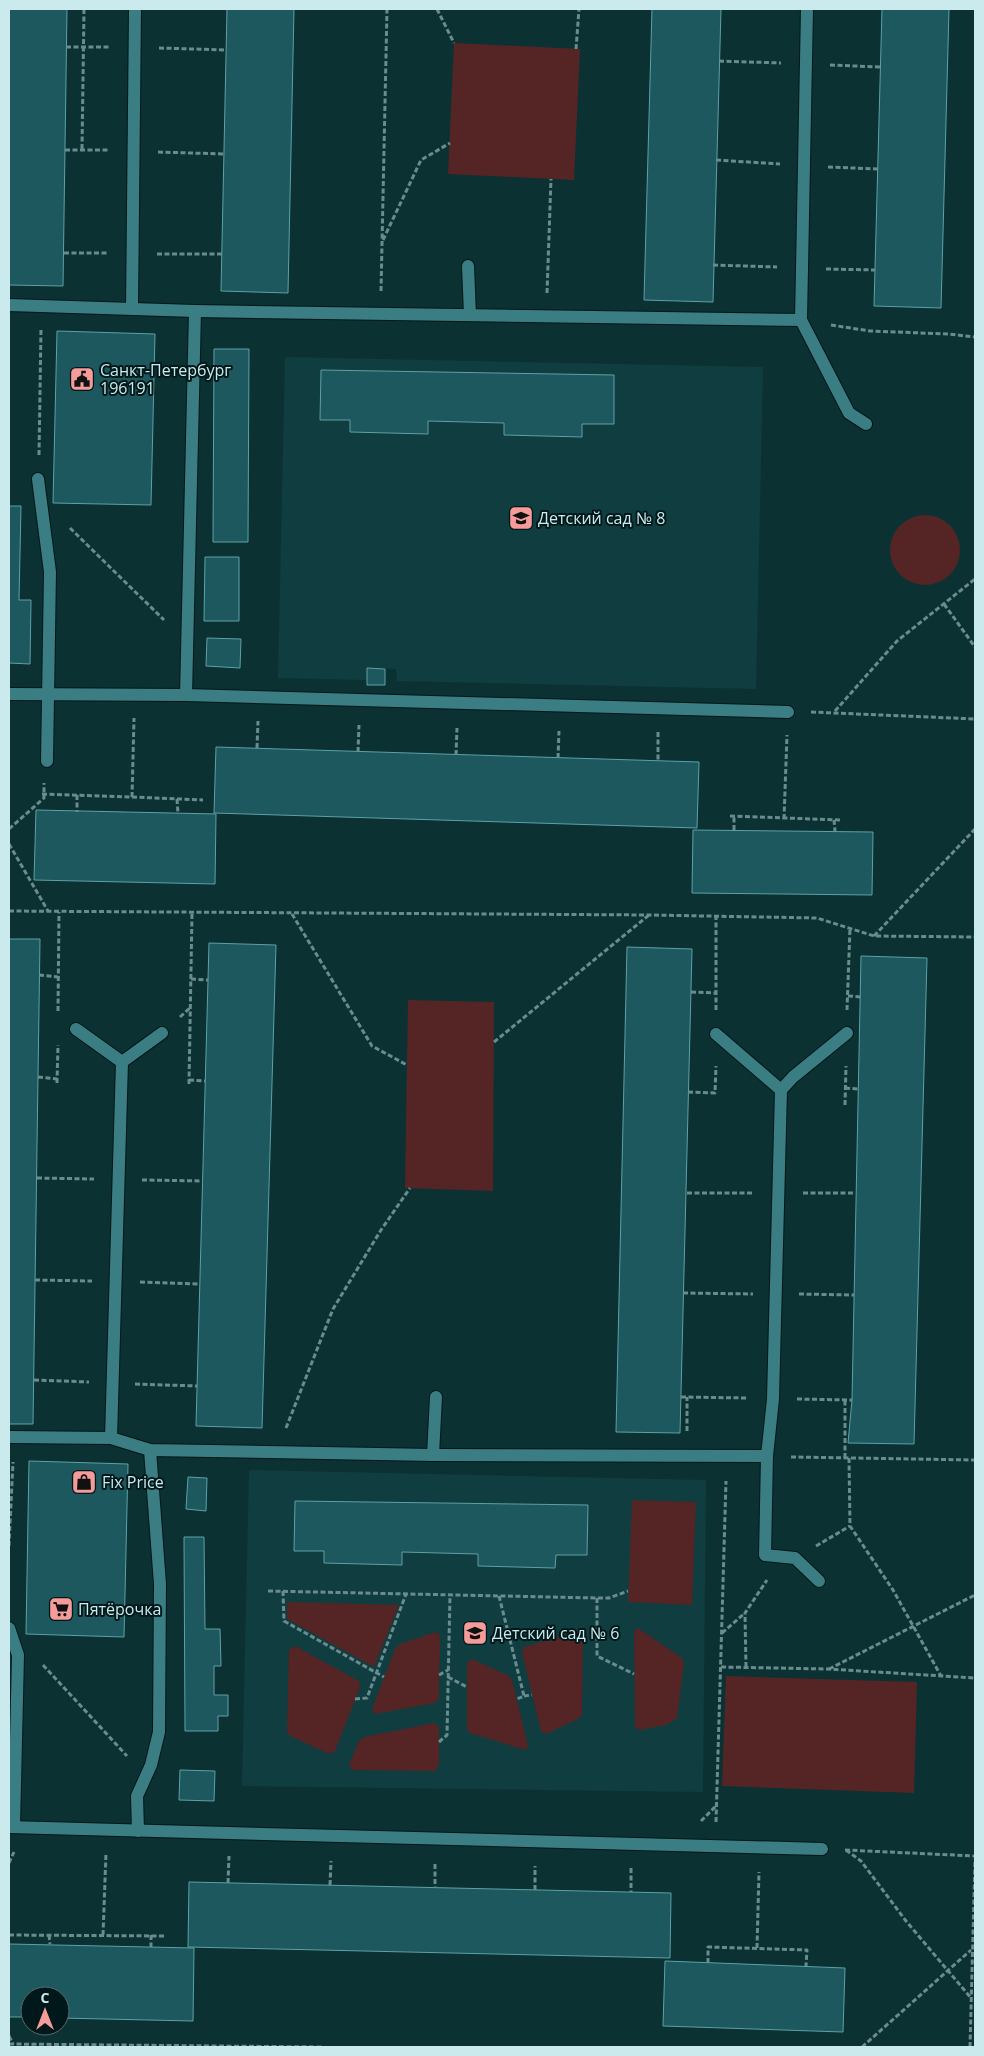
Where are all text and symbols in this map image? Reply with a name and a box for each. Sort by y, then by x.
place label: Санкт-Петербург 196191 [100,359,231,399]
public building icon: Санкт-Петербург 196191 [69,366,95,392]
school or university icon: Детский сад № 8 [508,505,534,531]
place label: Детский сад № 8 [538,507,665,529]
shop icon: Fix Price [71,1469,97,1495]
place label: Fix Price [102,1471,164,1493]
supermarket icon: Пятёрочка [48,1596,74,1622]
place label: Пятёрочка [78,1598,161,1620]
school or university icon: Детский сад № 6 [462,1620,488,1646]
place label: Детский сад № 6 [492,1622,619,1644]
north arrow [20,1986,70,2036]
text: С [41,1988,50,2007]

